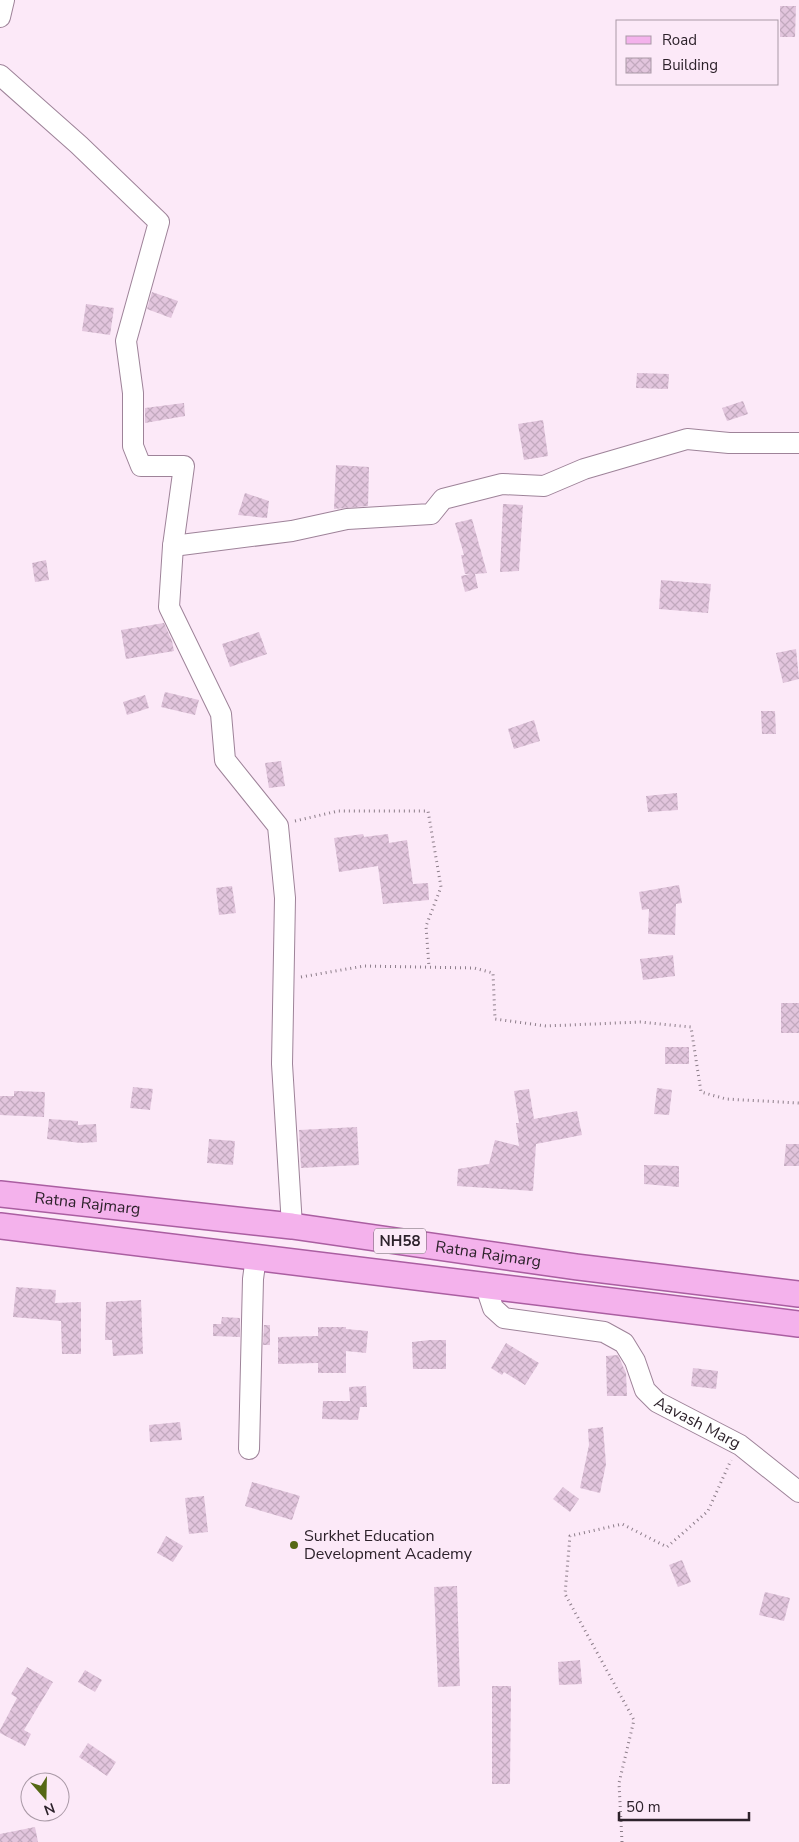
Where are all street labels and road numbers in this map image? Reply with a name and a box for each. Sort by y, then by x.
street label: Ratna Rajmarg [33,1187,142,1220]
road number: NH58 [374,1228,426,1254]
street label: Ratna Rajmarg [434,1236,543,1273]
street label: Aavash Marg [650,1391,745,1454]

